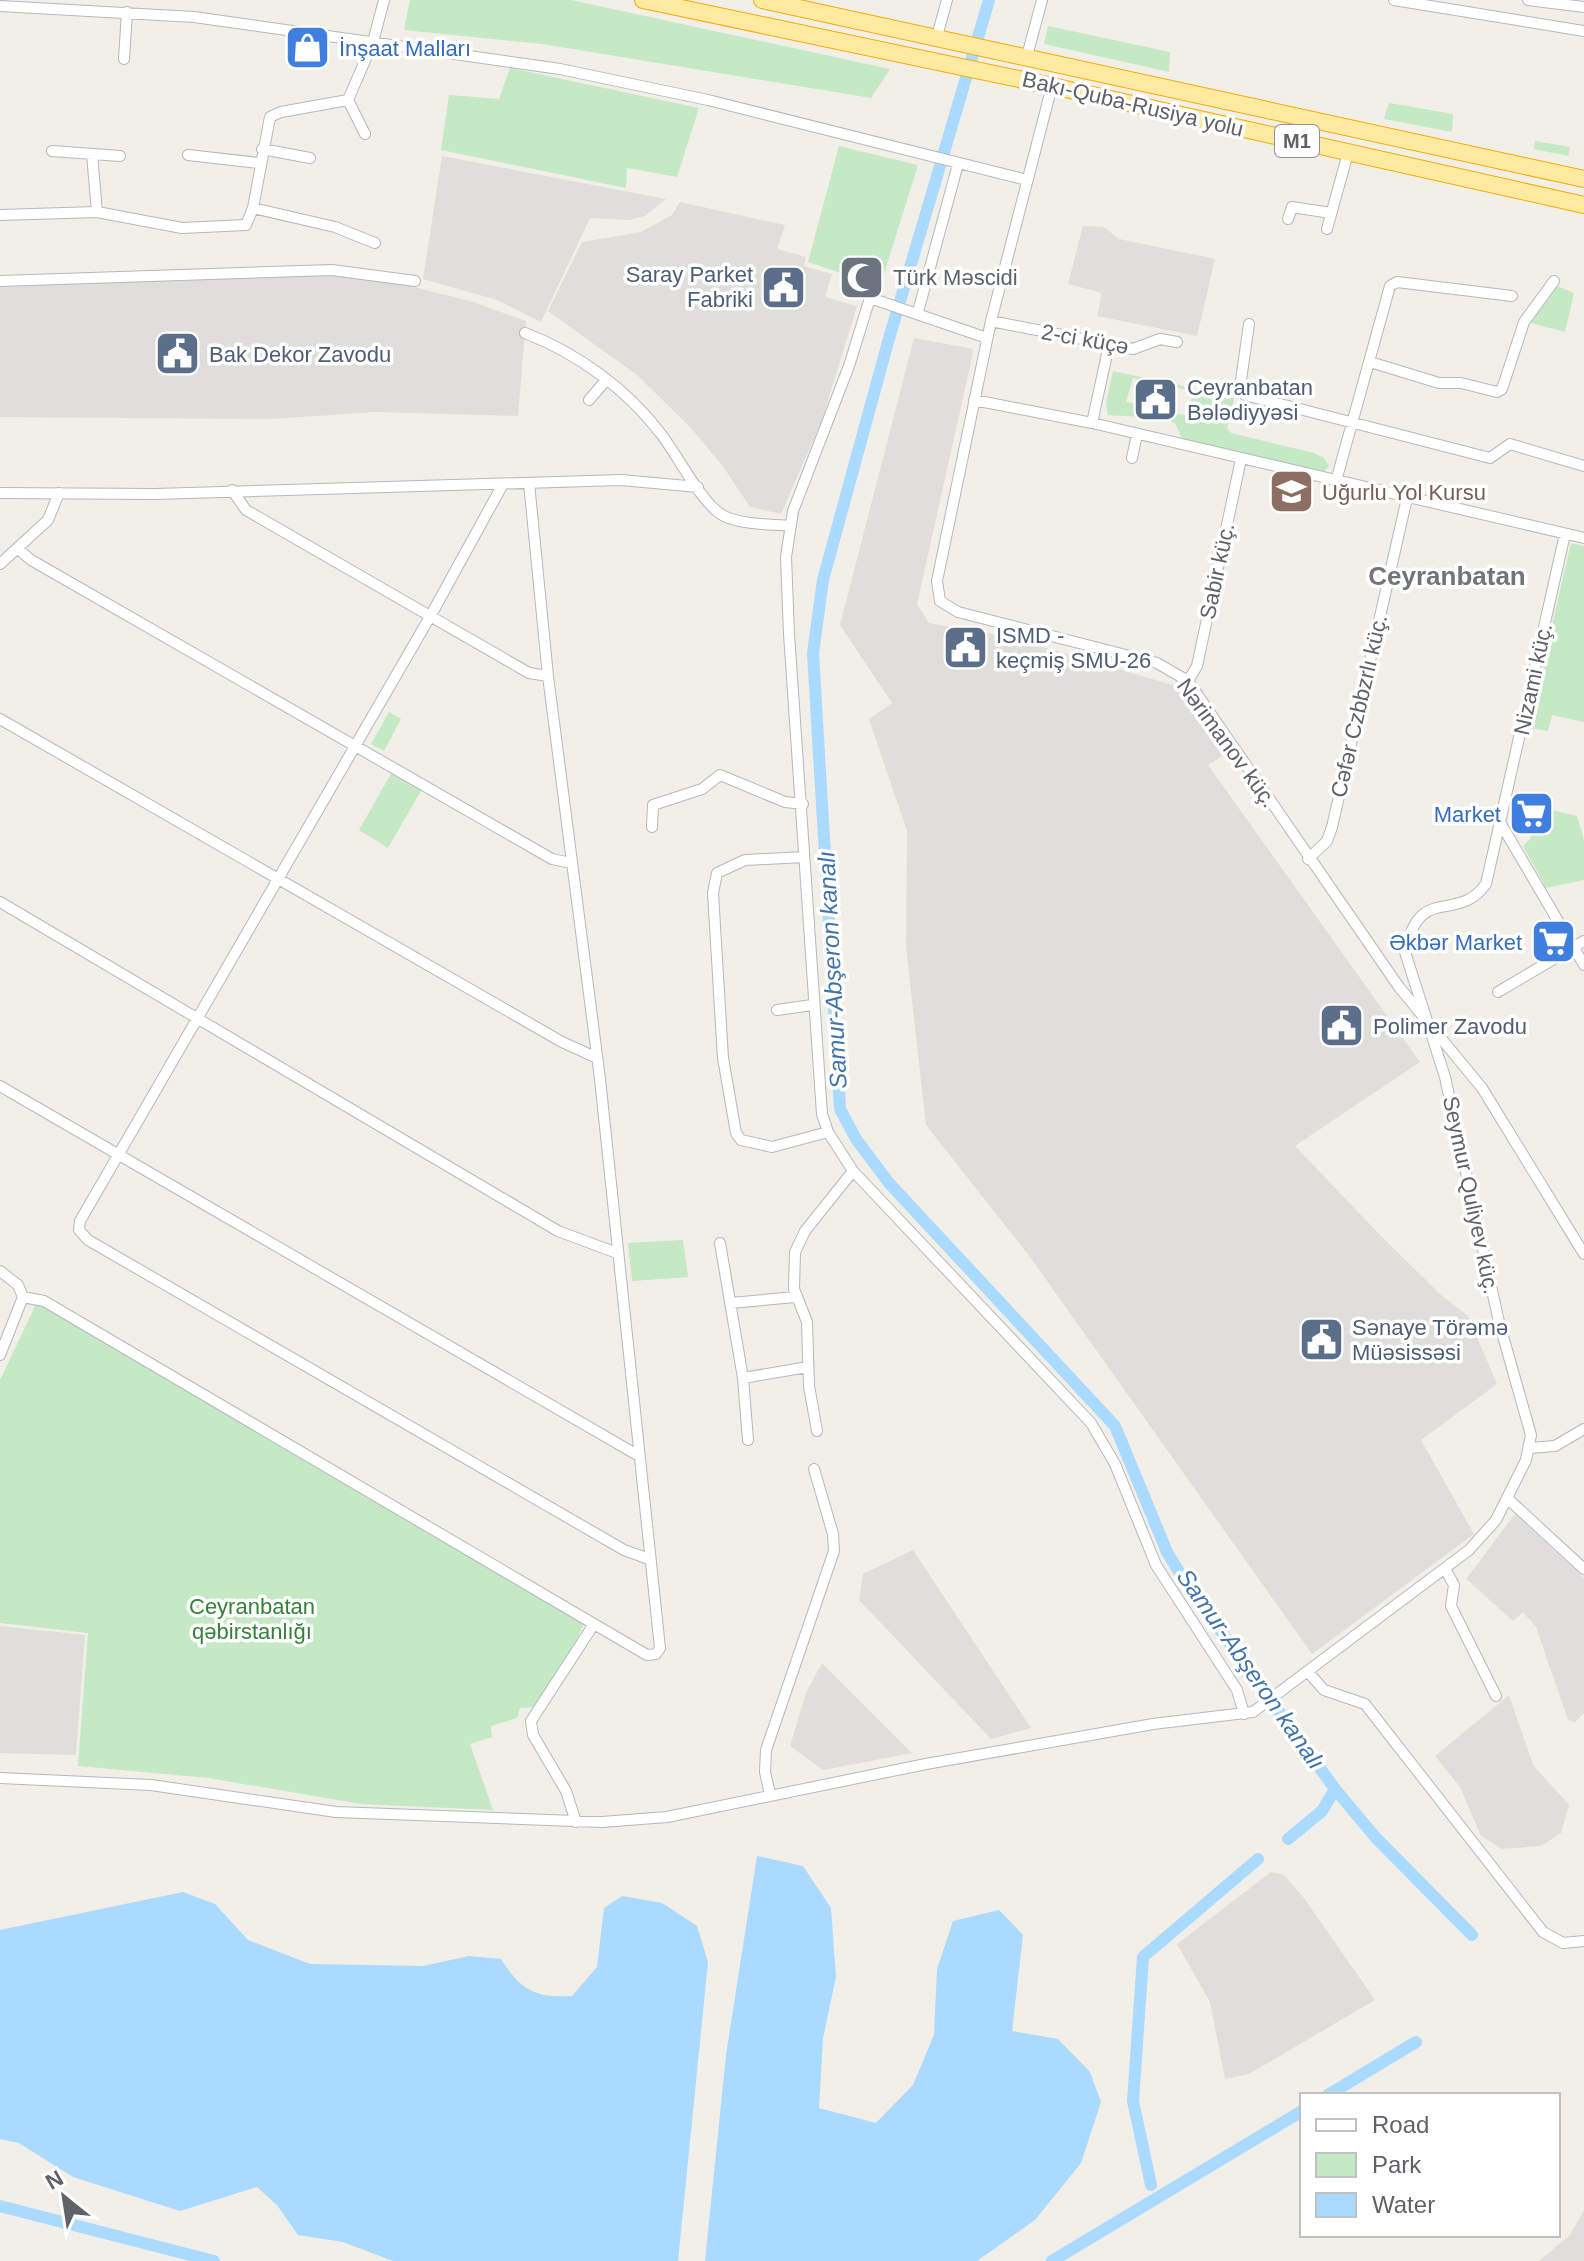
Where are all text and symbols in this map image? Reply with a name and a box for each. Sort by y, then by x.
shop icon: İnşaat Malları [284,24,332,72]
place label: İnşaat Malları [339,36,471,61]
street label: Bakı-Quba-Rusiya yolu [1020,66,1246,142]
road number: M1 [1275,125,1319,157]
mosque icon: Türk Məscidi [838,253,886,301]
place label: Saray Parket Fabriki [626,262,753,312]
public building icon: Saray Parket Fabriki [760,263,808,311]
place label: Türk Məscidi [893,265,1018,290]
street label: 2-ci küçə [1039,319,1131,359]
public building icon: Bak Dekor Zavodu [154,330,202,378]
place label: Bak Dekor Zavodu [209,342,391,367]
place label: Ceyranbatan Bələdiyyəsi [1187,375,1313,425]
public building icon: Ceyranbatan Bələdiyyəsi [1132,376,1180,424]
school or university icon: Uğurlu Yol Kursu [1267,468,1315,516]
place label: Uğurlu Yol Kursu [1322,480,1486,505]
street label: Sabir küç. [1195,521,1239,621]
district label: Ceyranbatan [1368,561,1526,591]
street label: Cəfər Czbbzrlı küç. [1326,612,1392,800]
street label: Nizami küç. [1509,621,1557,737]
place label: ISMD - keçmiş SMU-26 [996,623,1151,673]
public building icon: ISMD - keçmiş SMU-26 [941,624,989,672]
street label: Nərimanov küç. [1172,674,1282,812]
supermarket icon: Market [1508,790,1556,838]
place label: Market [1434,802,1501,827]
water label: Samur-Abşeron kanalı [812,850,852,1090]
supermarket icon: Əkbər Market [1529,918,1577,966]
place label: Əkbər Market [1389,930,1522,955]
public building icon: Polimer Zavodu [1318,1002,1366,1050]
place label: Polimer Zavodu [1373,1014,1527,1039]
street label: Seymur Quliyev küç. [1438,1094,1504,1296]
place label: Sənaye Törəmə Müəsissəsi [1352,1315,1508,1365]
public building icon: Sənaye Törəmə Müəsissəsi [1297,1316,1345,1364]
water label: Samur-Abşeron kanalı [1172,1564,1330,1774]
park label: Ceyranbatan qəbirstanlığı [189,1594,315,1644]
legend [1300,2093,1560,2237]
text: Road [1372,2111,1429,2138]
text: Park [1372,2151,1422,2178]
north arrow [24,2157,104,2237]
text: N [41,2165,67,2195]
text: Water [1372,2191,1435,2218]

